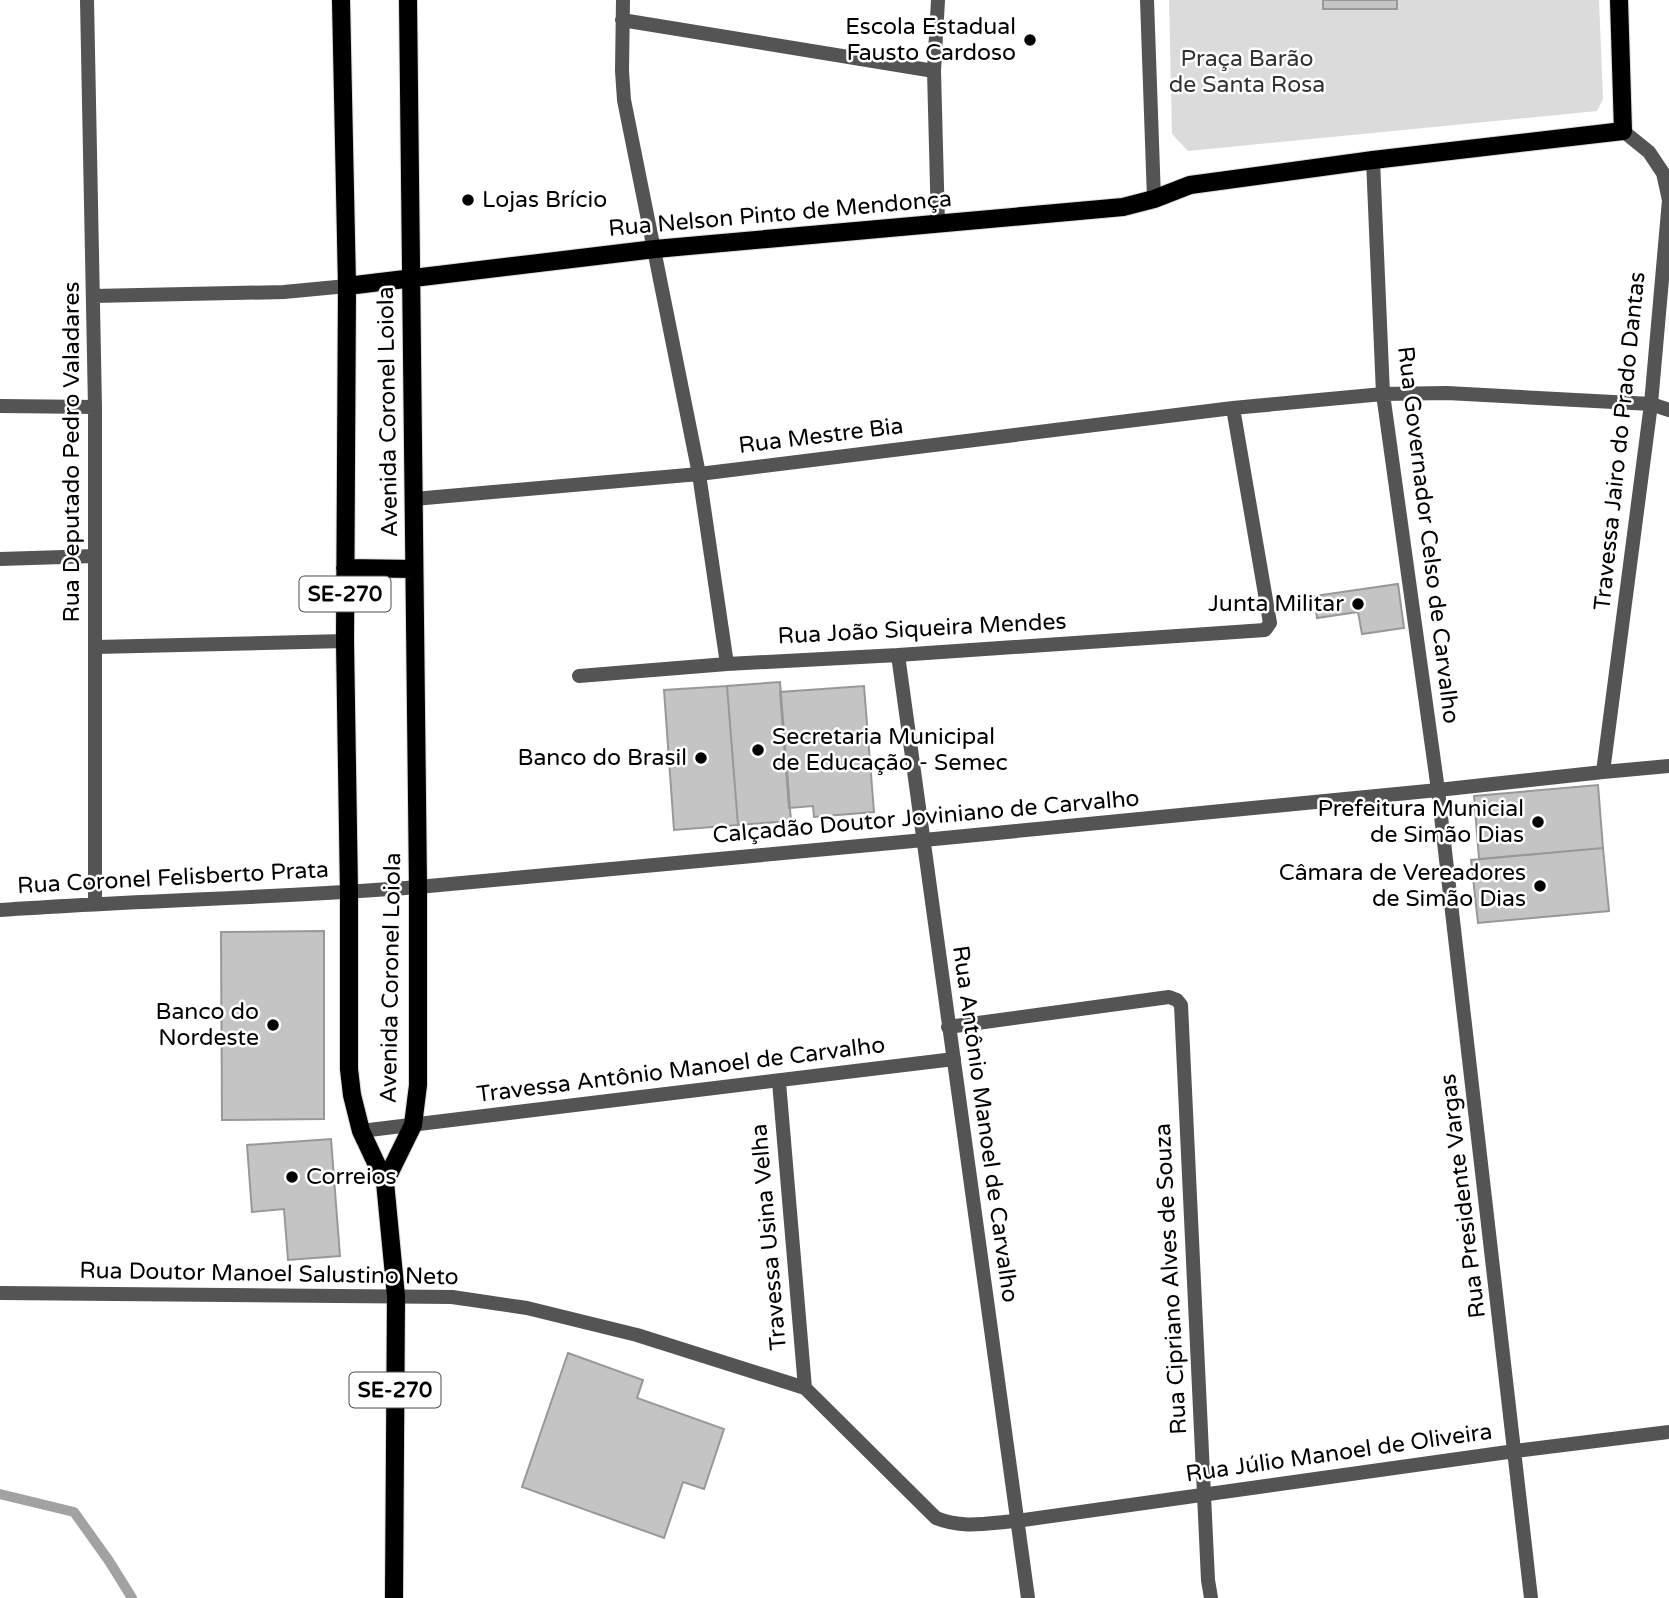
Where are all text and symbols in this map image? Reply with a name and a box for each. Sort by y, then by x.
place label: Escola Estadual Fausto Cardoso [845,13,1016,67]
marker: Escola Estadual Fausto Cardoso [1022,32,1038,48]
park label: Praça Barão de Santa Rosa [1169,45,1325,99]
street label: Rua Nelson Pinto de Mendonça [607,185,953,243]
place label: Lojas Brício [482,186,607,214]
marker: Lojas Brício [460,192,476,208]
street label: Travessa Jairo do Prado Dantas [1588,270,1652,612]
street label: Rua Deputado Pedro Valadares [58,281,86,623]
street label: Avenida Coronel Loiola [372,286,404,538]
street label: Rua Governador Celso de Carvalho [1391,345,1465,725]
street label: Rua Mestre Bia [737,412,905,460]
road number: SE-270 [300,576,390,612]
place label: Junta Militar [1208,590,1344,618]
marker: Junta Militar [1350,596,1366,612]
street label: Rua João Siqueira Mendes [777,607,1067,651]
place label: Secretaria Municipal de Educação - Semec [772,723,1008,777]
marker: Secretaria Municipal de Educação - Semec [750,742,766,758]
place label: Banco do Brasil [518,744,687,772]
marker: Banco do Brasil [693,750,709,766]
street label: Calçadão Doutor Joviniano de Carvalho [711,784,1141,850]
place label: Prefeitura Municial de Simão Dias [1318,795,1524,849]
marker: Prefeitura Municial de Simão Dias [1530,814,1546,830]
street label: Avenida Coronel Loiola [375,852,407,1104]
street label: Rua Coronel Felisberto Prata [16,856,330,900]
place label: Câmara de Vereadores de Simão Dias [1279,859,1526,913]
marker: Câmara de Vereadores de Simão Dias [1532,878,1548,894]
street label: Rua Antônio Manoel de Carvalho [946,944,1024,1304]
place label: Banco do Nordeste [155,998,259,1052]
marker: Banco do Nordeste [265,1017,281,1033]
street label: Travessa Antônio Manoel de Carvalho [475,1031,887,1109]
street label: Rua Presidente Vargas [1434,1072,1492,1320]
street label: Travessa Usina Velha [745,1123,793,1351]
street label: Rua Cipriano Alves de Souza [1149,1123,1193,1435]
place label: Correios [306,1163,397,1191]
marker: Correios [284,1169,300,1185]
street label: Rua Doutor Manoel Salustino Neto [79,1257,459,1291]
road number: SE-270 [350,1372,440,1408]
street label: Rua Júlio Manoel de Oliveira [1184,1418,1494,1488]

